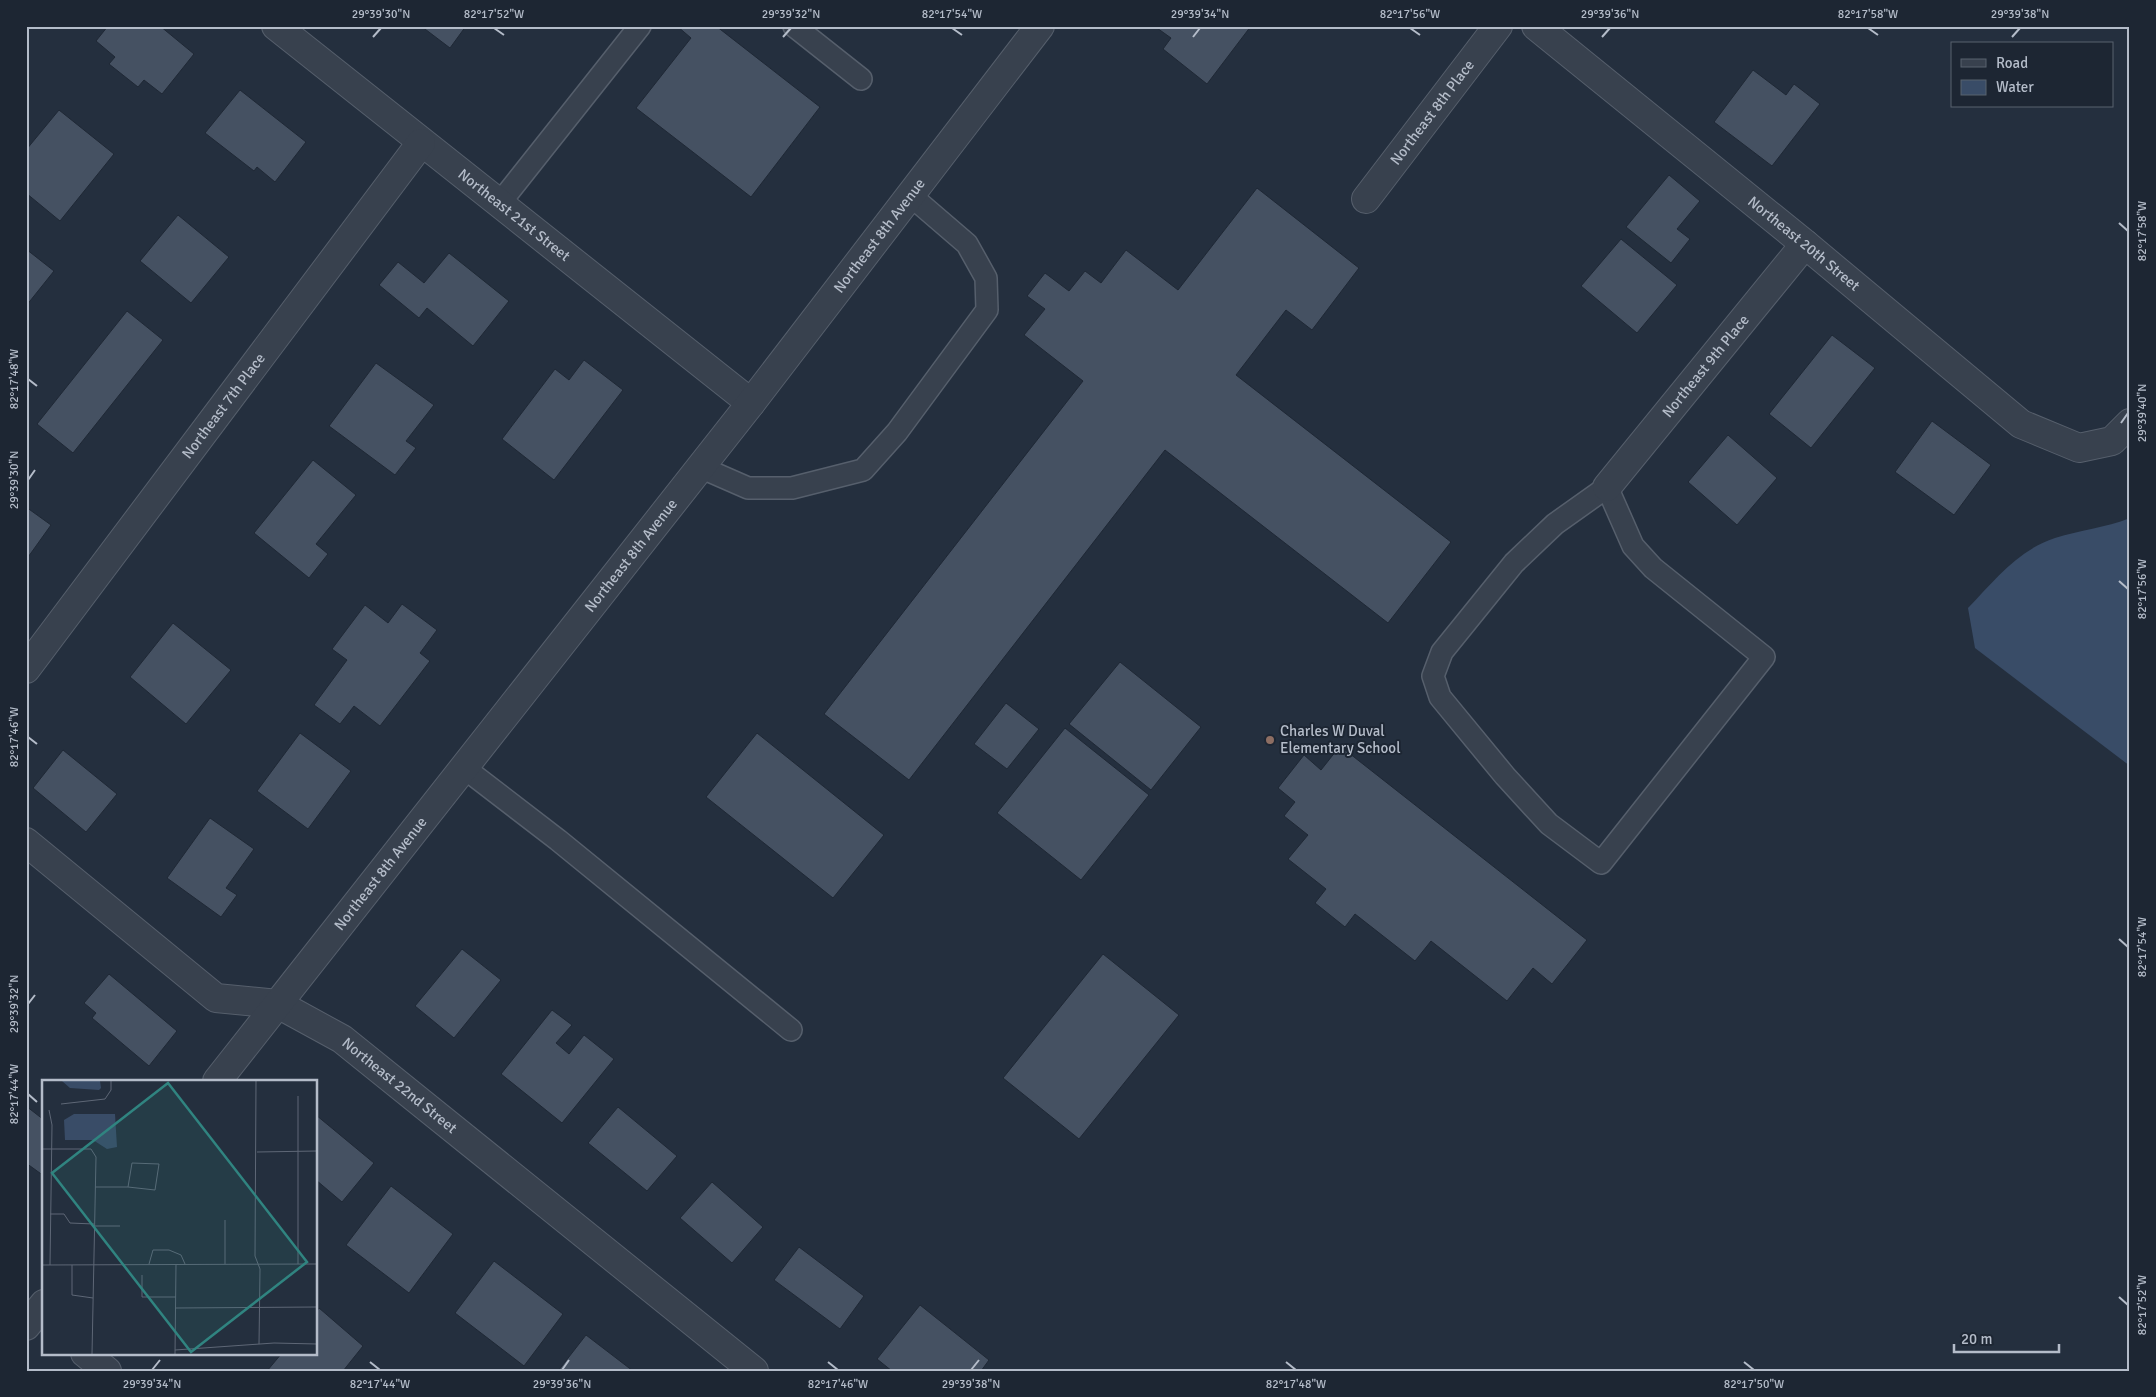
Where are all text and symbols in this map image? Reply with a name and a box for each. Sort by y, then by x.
text: 29°39'30"N [352,7,410,22]
text: 82°17'52"W [464,7,524,22]
text: 29°39'32"N [762,7,820,22]
text: 82°17'54"W [922,7,982,22]
text: 29°39'34"N [1171,7,1229,22]
text: 82°17'56"W [1380,7,1440,22]
text: 29°39'36"N [1581,7,1639,22]
text: 82°17'58"W [1838,7,1898,22]
text: 29°39'38"N [1991,7,2049,22]
legend [1951,42,2114,108]
text: Road [1996,54,2028,72]
street label: Northeast 8th Place [1386,56,1478,168]
text: Water [1996,78,2034,96]
street label: Northeast 21st Street [454,165,574,265]
street label: Northeast 8th Avenue [830,175,929,296]
street label: Northeast 20th Street [1744,192,1863,295]
text: 82°17'58"W [2135,201,2150,261]
street label: Northeast 9th Place [1658,311,1753,421]
text: 82°17'48"W [7,349,22,409]
street label: Northeast 7th Place [178,350,269,462]
text: 29°39'40"N [2135,384,2150,442]
text: 29°39'30"N [7,451,22,509]
street label: Northeast 8th Avenue [581,495,681,616]
text: 82°17'56"W [2135,559,2150,619]
text: 82°17'46"W [7,707,22,767]
place label: Charles W Duval Elementary School [1280,722,1401,757]
marker: Charles W Duval Elementary School [1264,734,1276,746]
street label: Northeast 8th Avenue [330,813,431,934]
text: 82°17'54"W [2135,917,2150,977]
text: 29°39'32"N [7,975,22,1033]
street label: Northeast 22nd Street [339,1034,461,1137]
text: 82°17'44"W [7,1064,22,1124]
inset map [42,1080,318,1354]
text: 82°17'52"W [2135,1275,2150,1335]
scale bar [1954,1322,2058,1354]
text: 20 m [1961,1330,1992,1348]
text: 29°39'34"N [123,1377,181,1392]
text: 82°17'44"W [350,1377,410,1392]
text: 29°39'36"N [533,1377,591,1392]
text: 82°17'46"W [808,1377,868,1392]
text: 29°39'38"N [942,1377,1000,1392]
text: 82°17'48"W [1266,1377,1326,1392]
text: 82°17'50"W [1724,1377,1784,1392]

